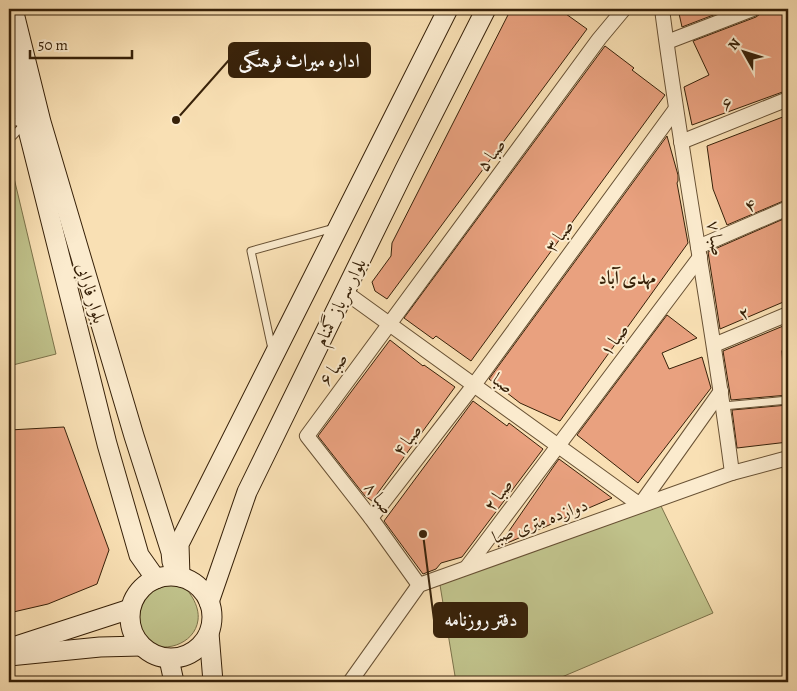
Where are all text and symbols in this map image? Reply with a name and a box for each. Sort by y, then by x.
scale bar [30,28,132,60]
north arrow [720,28,770,78]
text: N [724,34,745,54]
text: 50 m [38,35,68,55]
callout: اداره میراث فرهنگی [229,43,370,77]
text: اداره میراث فرهنگی [238,48,360,74]
street label: ۶ [718,90,736,116]
street label: صبا ۵ [471,134,511,176]
street label: ۴ [740,192,760,218]
street label: صبا ۳ [539,215,579,257]
street label: صبا ۷ [701,219,731,257]
street label: بلوار سرباز گمنام [308,254,375,352]
street label: بلوار فارابی [69,260,112,327]
district label: مهدی آباد [598,265,656,291]
street label: ۲ [734,300,754,326]
street label: صبا ۱ [594,319,634,361]
street label: صبا ۶ [313,348,353,390]
street label: صبا [487,367,519,399]
street label: صبا ۴ [387,419,427,461]
street label: صبا ۲ [478,474,518,516]
street label: صبا ۸ [359,477,399,519]
street label: دوازده متری صبا [489,493,591,549]
callout: دفتر روزنامه [434,603,527,637]
text: دفتر روزنامه [444,607,518,633]

